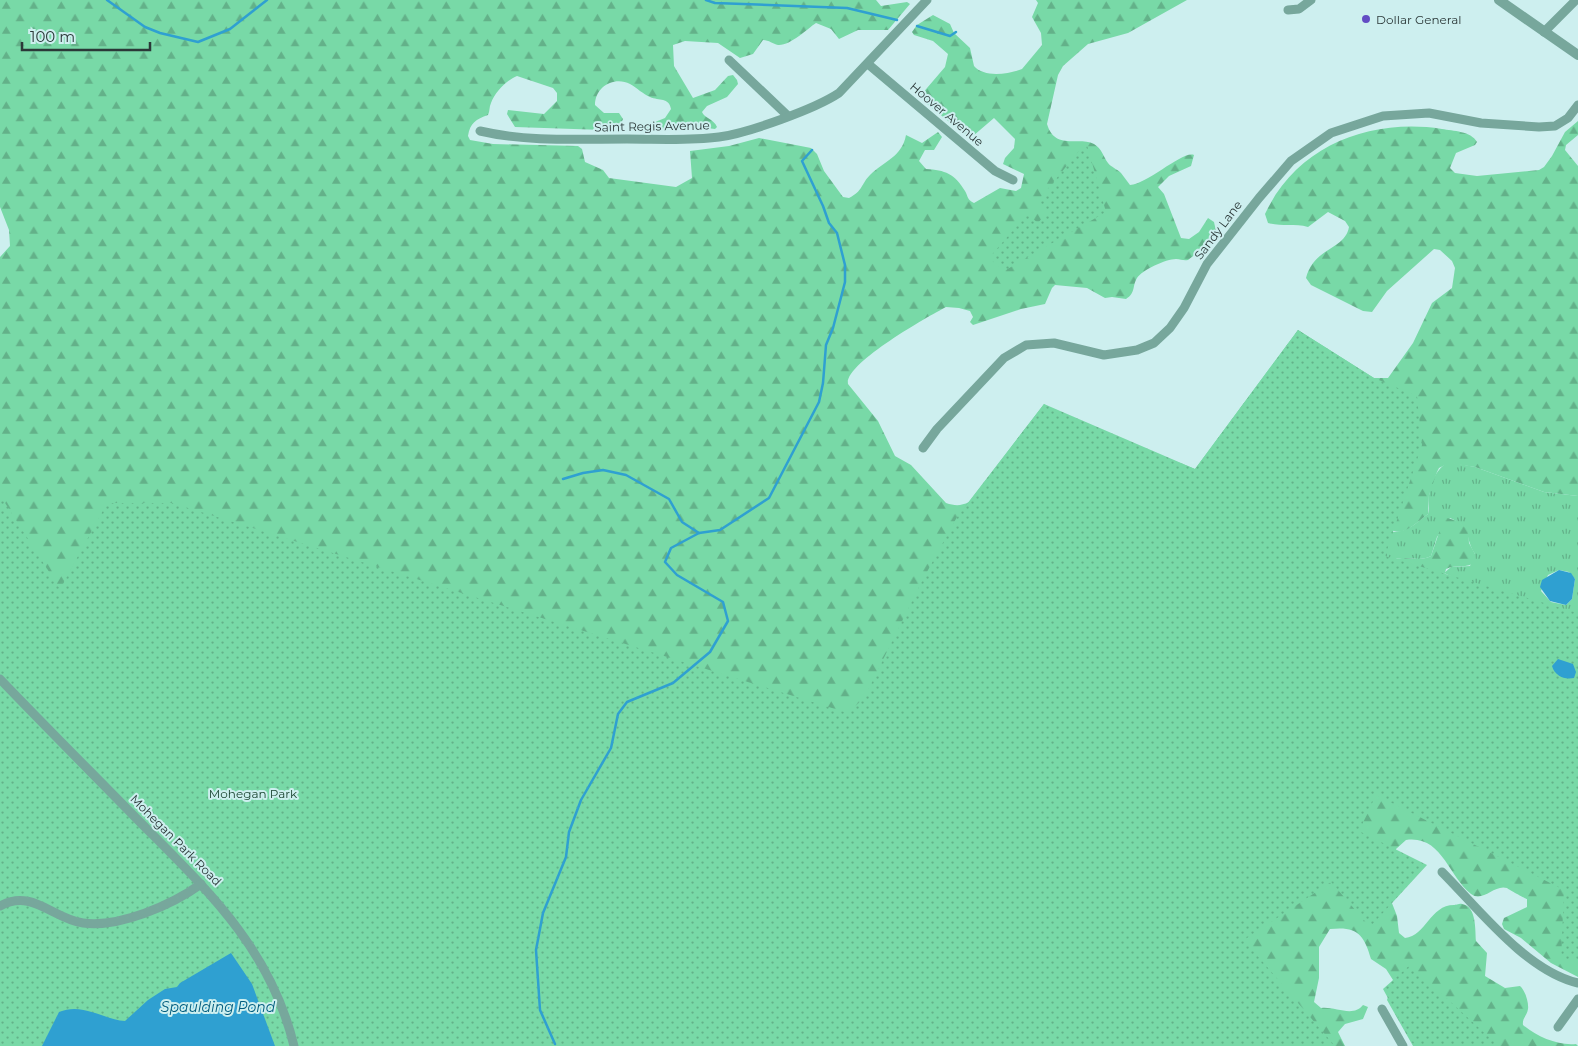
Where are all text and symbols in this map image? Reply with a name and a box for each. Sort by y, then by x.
place label: Dollar General [1376,12,1461,27]
marker: Dollar General [1360,13,1372,25]
scale bar [22,20,150,52]
text: 100 m [30,27,75,46]
street label: Hoover Avenue [907,79,987,149]
street label: Saint Regis Avenue [594,117,710,135]
street label: Sandy Lane [1191,198,1245,262]
park label: Mohegan Park [209,786,298,801]
street label: Mohegan Park Road [127,791,225,889]
water label: Spaulding Pond [161,998,276,1016]

